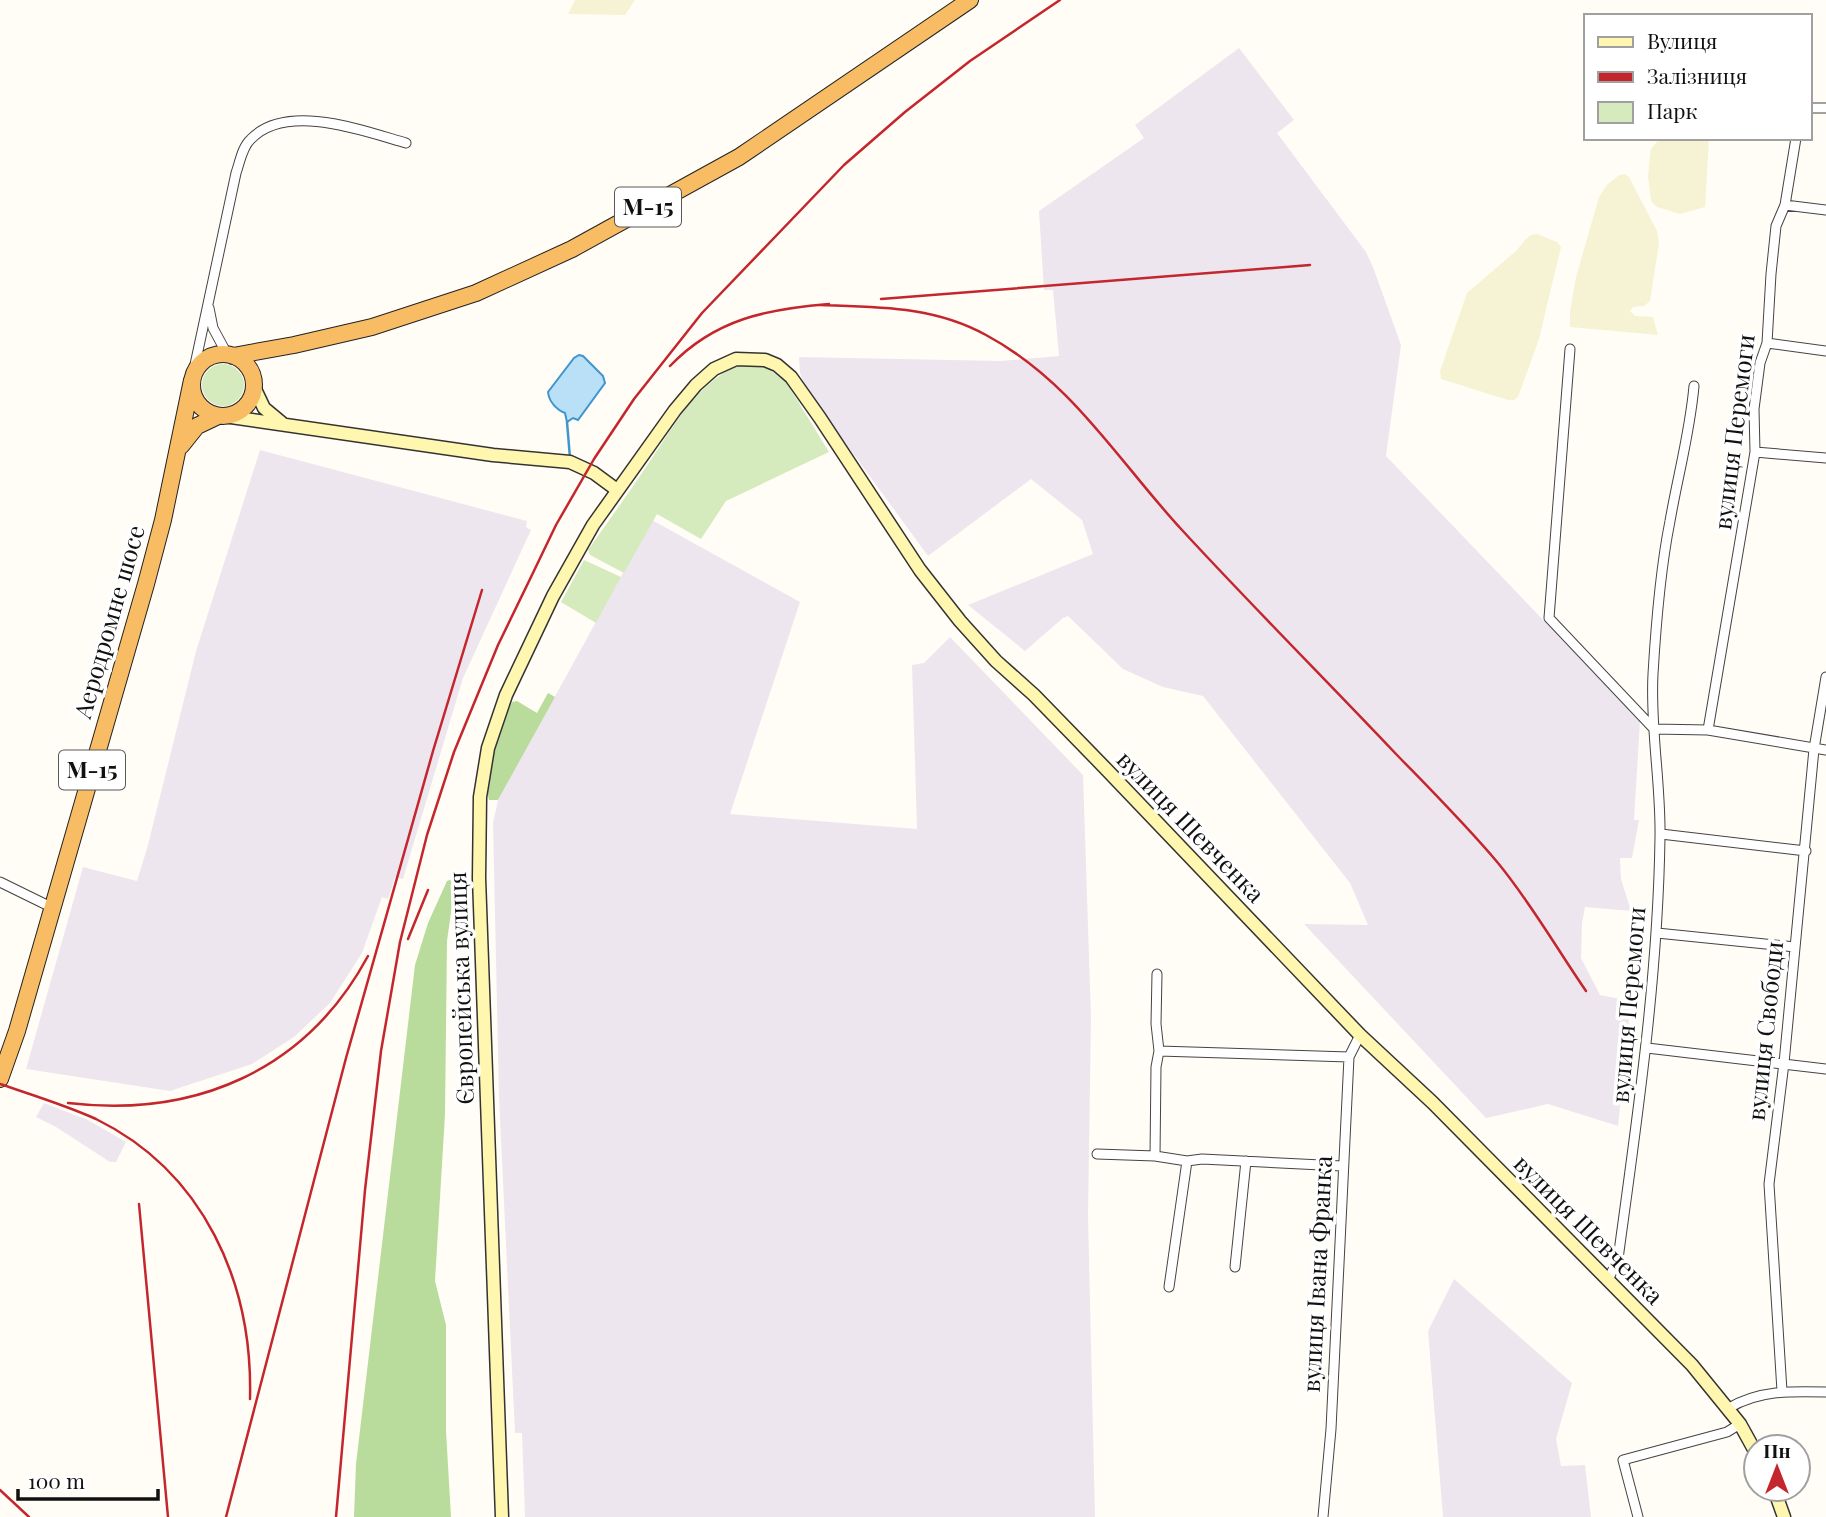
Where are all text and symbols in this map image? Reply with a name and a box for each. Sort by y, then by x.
legend [1584,14,1812,140]
text: Вулиця [1647,26,1717,54]
text: Залізниця [1647,61,1747,89]
text: Парк [1647,96,1697,124]
road number: М-15 [615,188,681,227]
street label: вулиця Перемоги [1705,332,1761,531]
street label: Аеродромне шосе [65,521,151,723]
street label: вулиця Шевченка [1111,743,1272,908]
road number: М-15 [59,750,125,790]
street label: Європейська вулиця [440,871,480,1105]
street label: вулиця Перемоги [1602,905,1652,1104]
street label: вулиця Свободи [1739,940,1789,1122]
street label: вулиця Шевченка [1508,1147,1671,1310]
street label: вулиця Івана Франка [1294,1155,1338,1393]
north arrow [1742,1433,1812,1503]
text: Пн [1763,1437,1791,1463]
scale bar [18,1458,158,1502]
text: 100 m [28,1466,85,1494]

